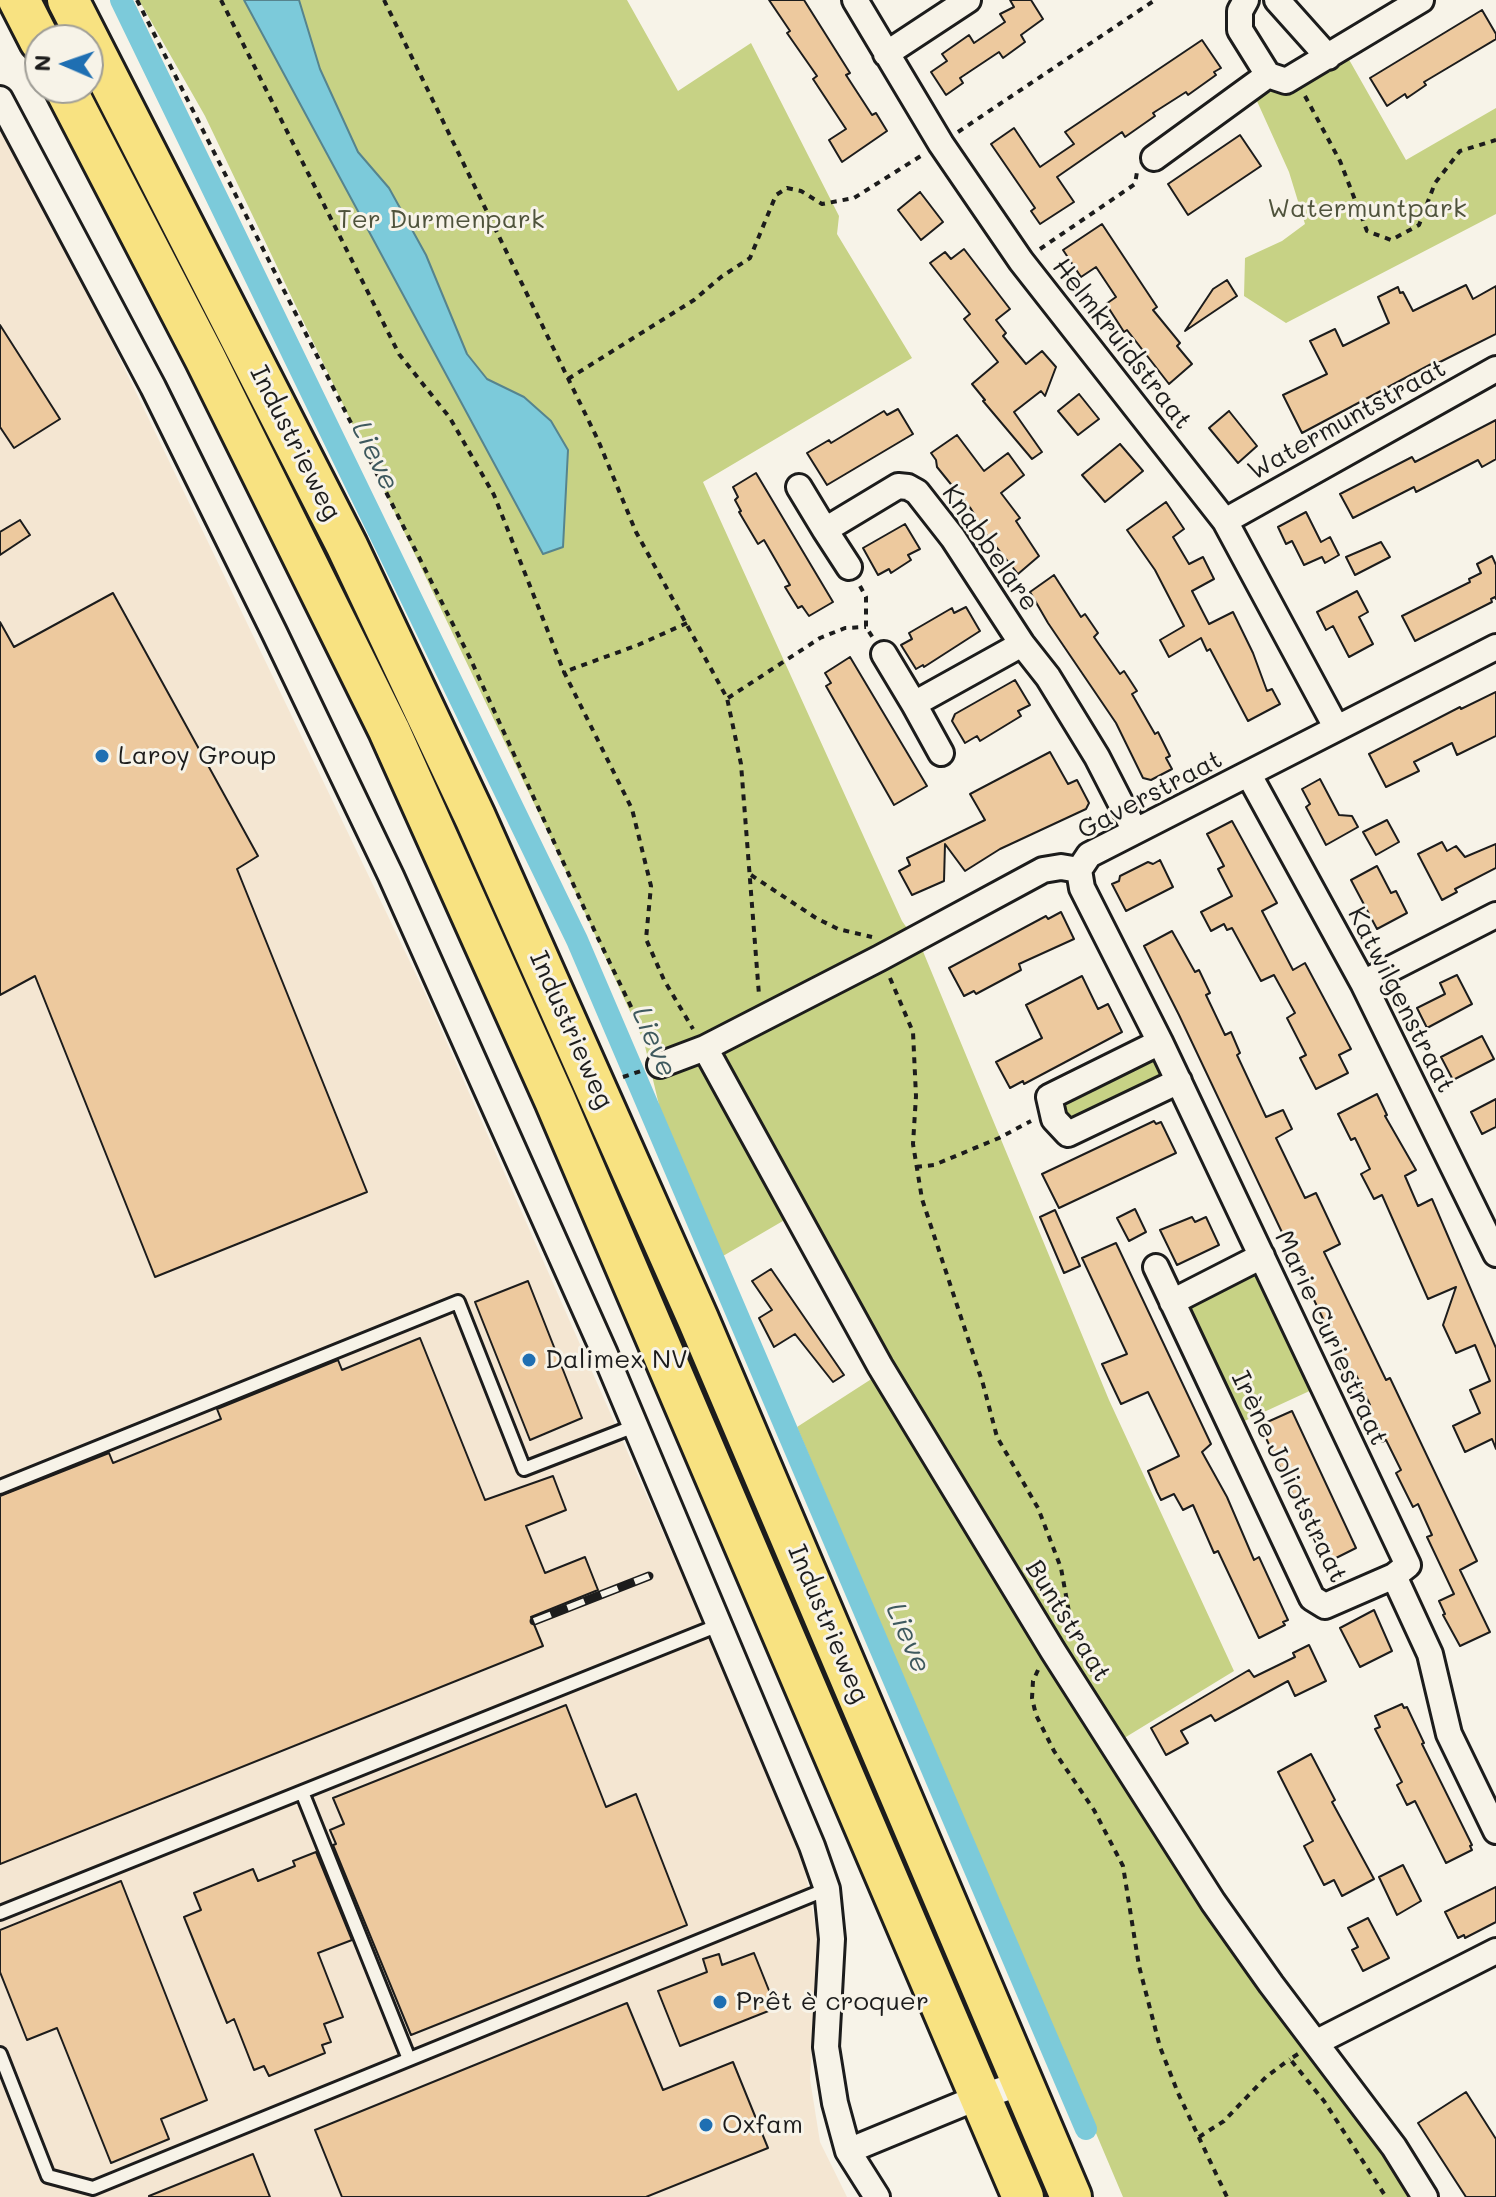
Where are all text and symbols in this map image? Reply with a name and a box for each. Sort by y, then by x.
north arrow [24,24,104,104]
text: N [27,54,56,72]
park label: Watermuntpark [1267,193,1467,225]
park label: Ter Durmenpark [337,204,545,236]
street label: Helmkruidstraat [1046,252,1198,436]
street label: Watermuntstraat [1243,353,1451,487]
street label: Industrieweg [243,361,347,525]
water label: Lieve [344,416,406,496]
street label: Knabbelare [935,479,1045,617]
place label: Laroy Group [118,740,276,772]
street label: Gaverstraat [1072,744,1228,846]
marker: Laroy Group [93,747,111,765]
street label: Katwilgenstraat [1341,902,1461,1098]
street label: Industrieweg [522,946,620,1114]
water label: Lieve [624,1002,684,1082]
street label: Marie Curiestraat [1268,1226,1394,1450]
place label: Dalimex NV [545,1344,688,1376]
marker: Dalimex NV [520,1351,538,1369]
street label: Irène Joliotstraat [1224,1366,1354,1588]
street label: Industrieweg [781,1540,875,1708]
street label: Buntstraat [1018,1555,1118,1687]
water label: Lieve [878,1598,938,1678]
place label: Prêt è croquer [736,1986,929,2018]
marker: Prêt è croquer [711,1993,729,2011]
place label: Oxfam [722,2109,803,2141]
marker: Oxfam [697,2116,715,2134]

